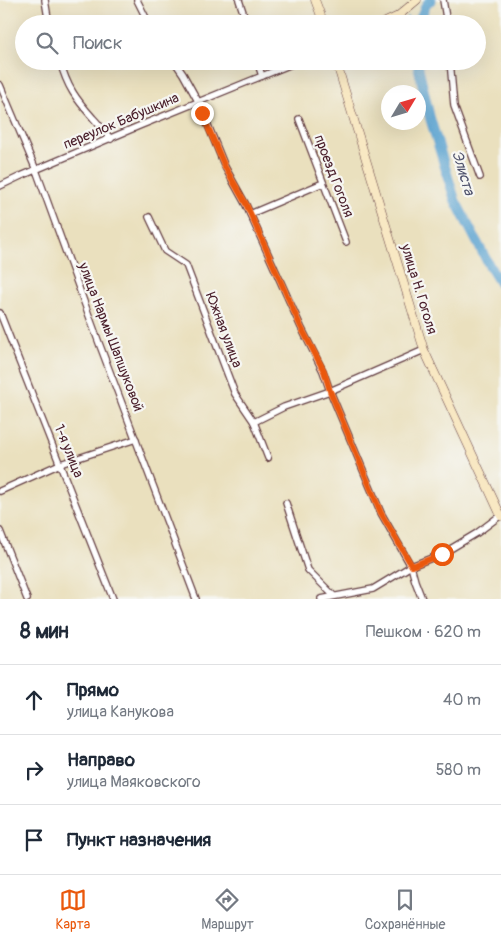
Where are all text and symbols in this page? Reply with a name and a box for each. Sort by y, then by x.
search box [15,15,486,70]
icon: search [33,29,61,57]
text: Поиск [73,31,123,55]
north arrow [381,85,426,130]
street label: переулок Бабушкина [61,89,181,153]
route end [191,102,214,125]
street label: проезд Гоголя [311,132,357,220]
water label: Элиста [447,149,479,198]
street label: улица Н. Гоголя [397,241,441,336]
street label: улица Нармы Шапшуковой [74,259,147,414]
street label: Южная улица [202,290,246,370]
street label: 1-я улица [51,422,87,480]
route start [431,543,454,566]
text: 8 мин [20,618,69,645]
text: Пешком · 620 m [366,622,481,642]
text: Прямо [67,678,119,702]
icon: ahead [20,686,48,714]
text: 40 m [443,690,481,710]
text: улица Канукова [67,702,174,722]
text: Направо [67,748,135,772]
icon: right [20,756,48,784]
text: 580 m [436,760,481,780]
text: улица Маяковского [67,772,201,792]
icon: arrive [20,826,48,854]
text: Пункт назначения [67,828,211,852]
tab: Карта [55,886,90,933]
tab: Маршрут [201,886,254,933]
tab: Сохранённые [365,886,446,933]

